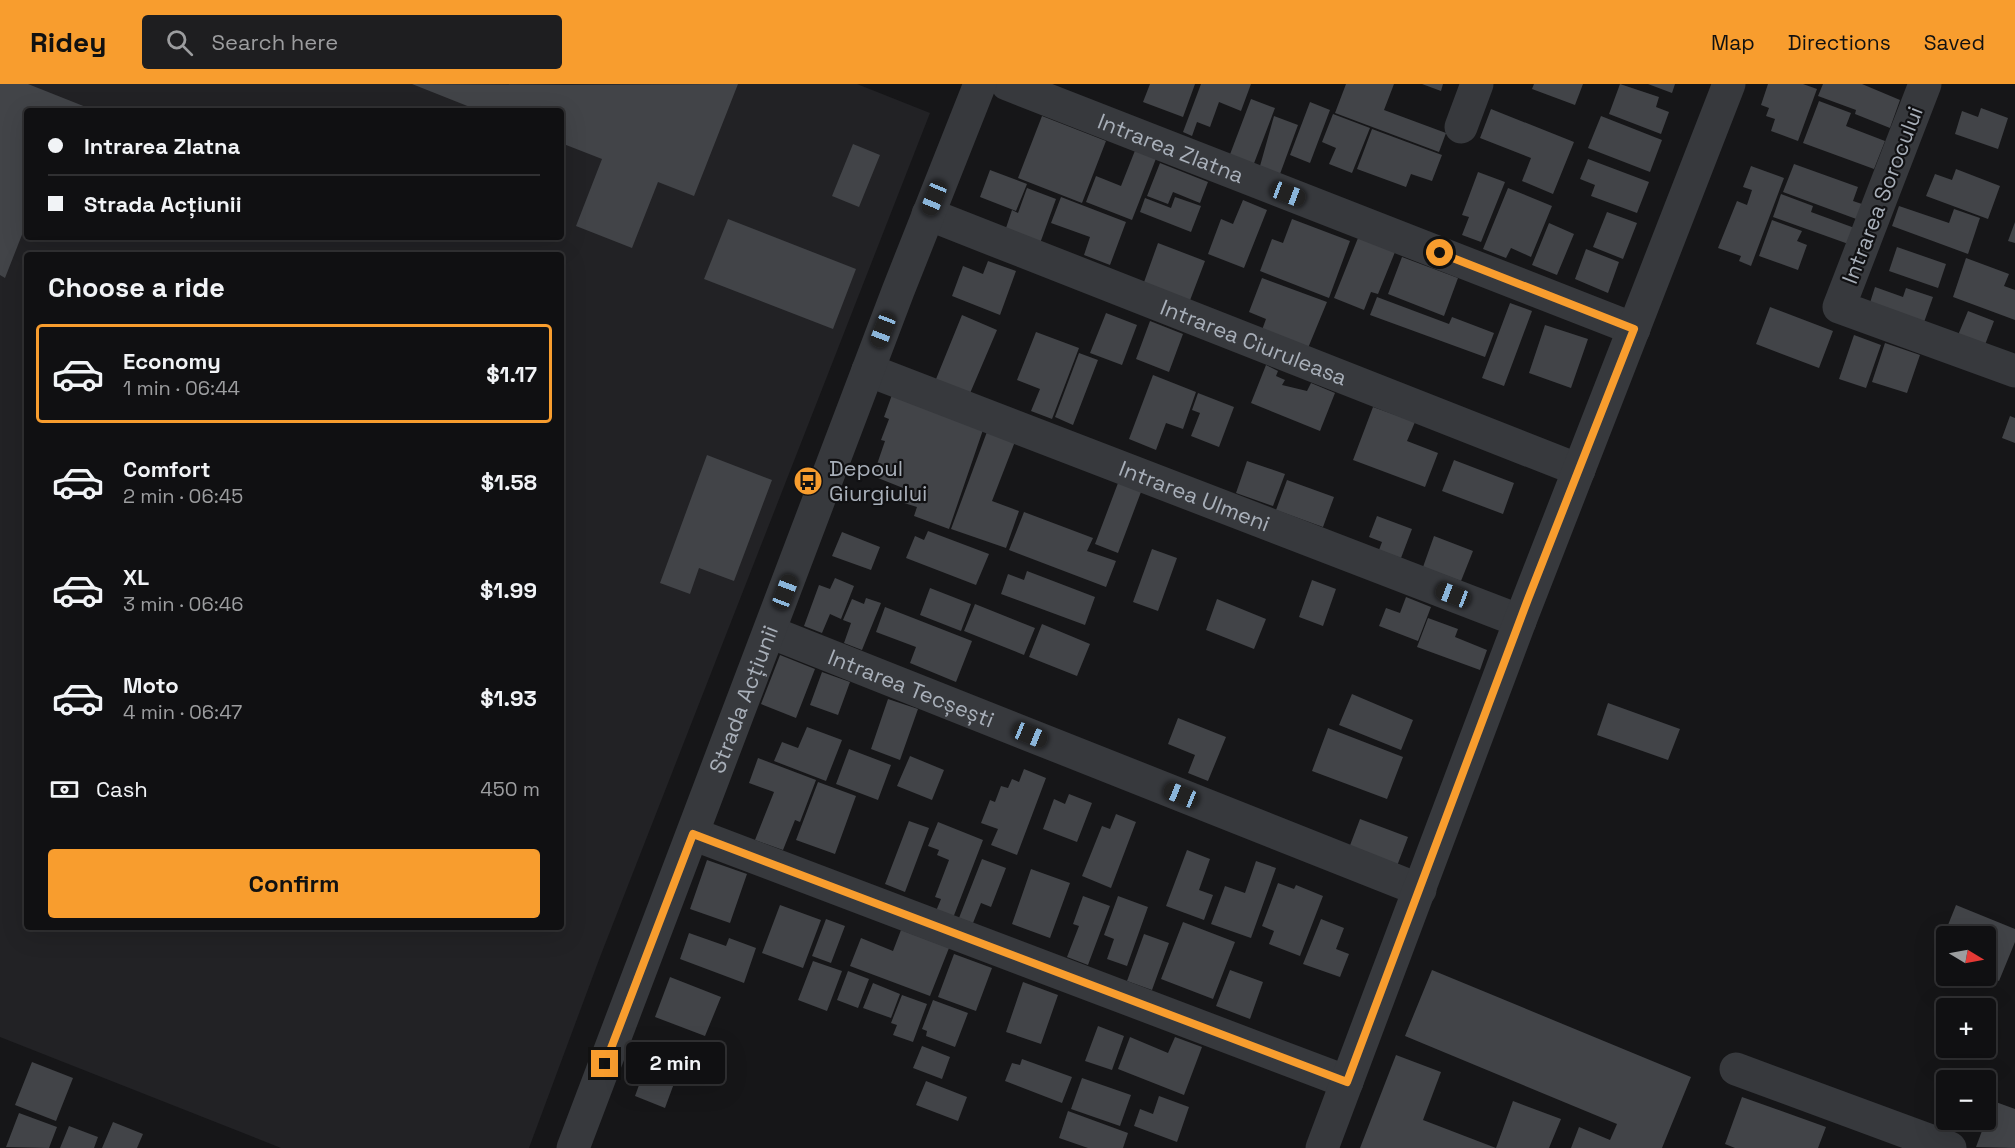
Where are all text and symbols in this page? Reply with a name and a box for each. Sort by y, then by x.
search box [142,15,562,69]
text: Ridey [30,24,106,60]
icon: search [163,26,196,59]
text: Search here [211,28,338,56]
text: Map [1711,29,1755,56]
text: Directions [1788,29,1891,56]
text: Saved [1924,29,1985,56]
street label: Intrarea Sorocului [1835,102,1929,288]
street label: Intrarea Zlatna [1094,107,1248,189]
text: Intrarea Zlatna [84,132,240,160]
car [919,178,949,218]
car [1268,179,1308,209]
text: Strada Acțiunii [84,190,242,218]
route start [1426,239,1453,266]
text: Choose a ride [48,270,225,305]
street label: Intrarea Ciuruleasa [1156,293,1351,392]
car [868,310,898,350]
icon: car [51,347,105,401]
text: Economy [123,347,221,375]
text: $1.17 [486,360,537,388]
text: 1 min · 06:44 [123,375,240,401]
place label: Depoul Giurgiului [829,454,928,507]
street label: Intrarea Ulmeni [1115,454,1274,537]
icon: car [51,455,105,509]
text: Comfort [123,455,211,483]
bus stop icon: Depoul Giurgiului [792,465,824,497]
text: $1.58 [481,468,537,496]
text: 2 min · 06:45 [123,483,243,509]
icon: car [51,563,105,617]
text: XL [123,563,149,591]
car [770,572,800,612]
text: $1.99 [480,576,537,604]
car [1433,580,1473,610]
text: 3 min · 06:46 [123,591,243,617]
street label: Strada Acțiunii [702,621,784,777]
street label: Intrarea Tecșești [824,643,998,734]
icon: car [51,671,105,725]
text: Moto [123,671,179,699]
text: $1.93 [480,684,537,712]
text: 4 min · 06:47 [123,699,242,725]
car [1010,720,1050,750]
icon: cash [48,773,81,806]
text: Cash [96,775,148,803]
text: 450 m [480,776,540,802]
car [1161,780,1201,810]
button: Confirm [48,849,540,918]
north arrow [1936,926,1996,986]
map controls [1936,926,1996,1130]
button: + [1936,998,1996,1058]
callout: 2 min [626,1043,725,1085]
route end [591,1050,618,1077]
text: 2 min [650,1050,701,1076]
button: − [1936,1070,1996,1130]

